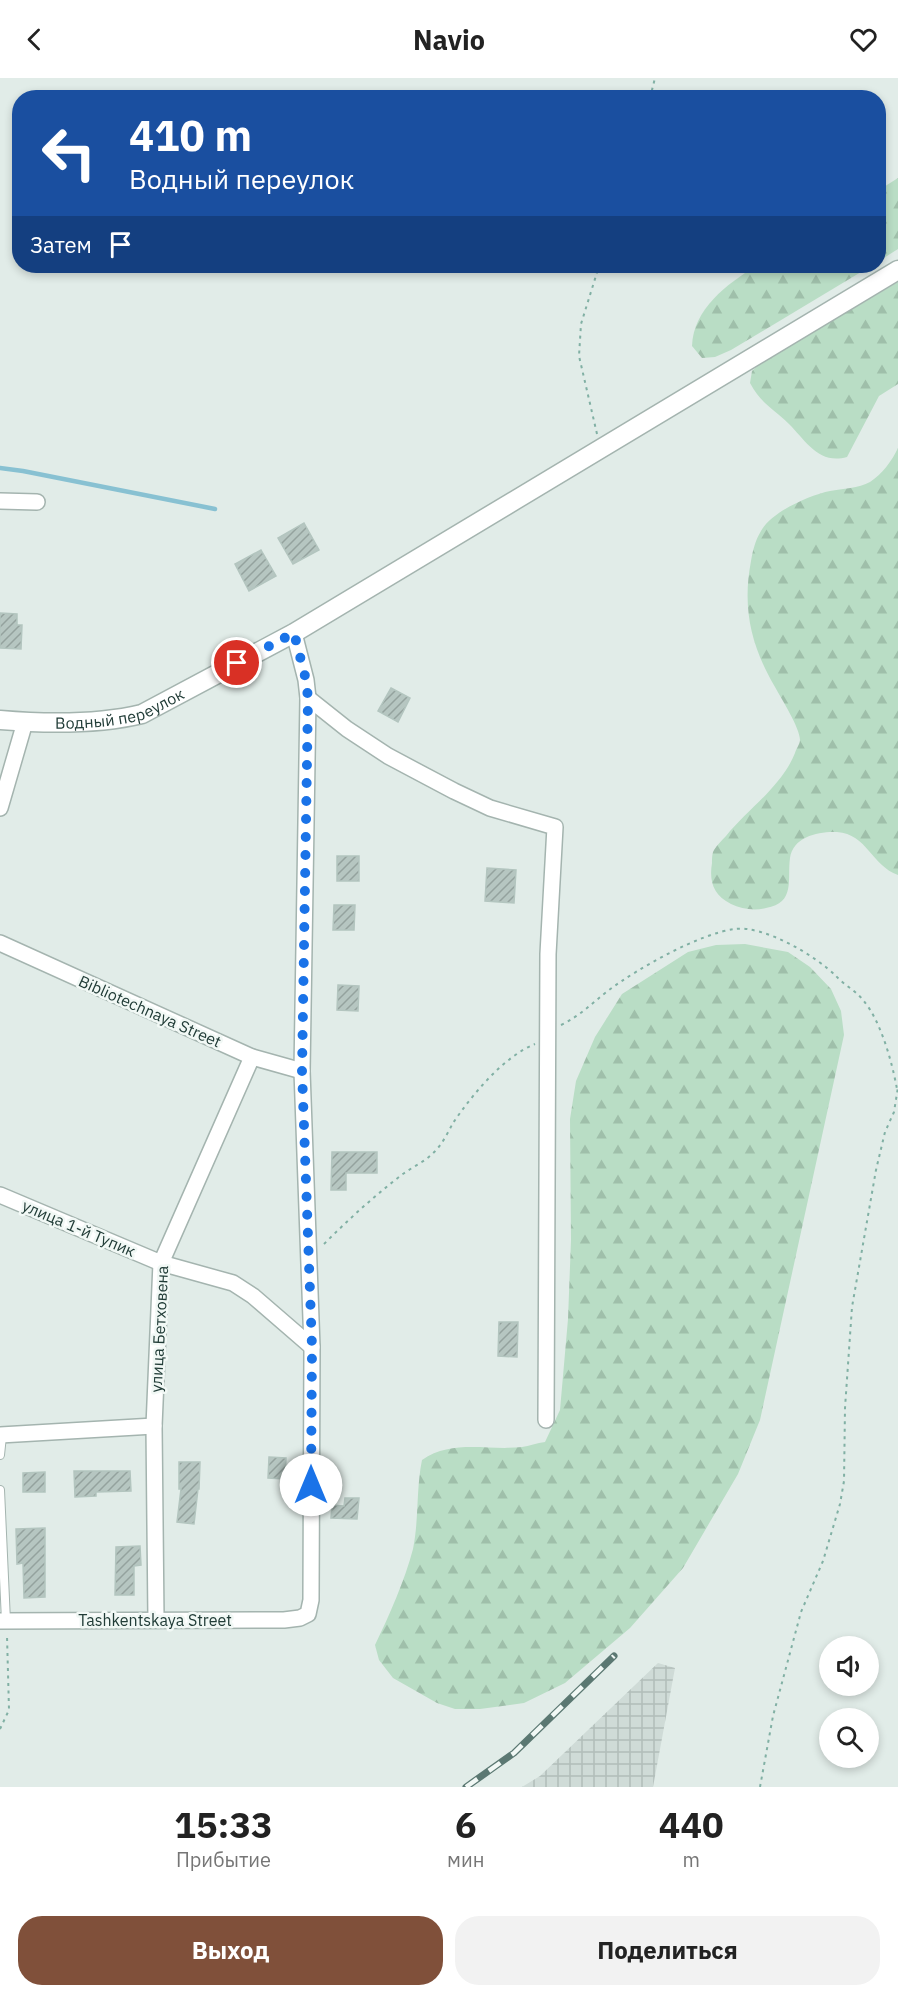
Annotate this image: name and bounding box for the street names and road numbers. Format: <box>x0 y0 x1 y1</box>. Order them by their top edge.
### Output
street label: Водный переулок <box>55 683 188 733</box>
street label: Bibliotechnaya Street <box>76 971 224 1051</box>
street label: улица 1-й Тупик <box>19 1195 139 1261</box>
street label: улица Бетховена <box>146 1265 172 1393</box>
street label: Tashkentskaya Street <box>78 1610 232 1630</box>

